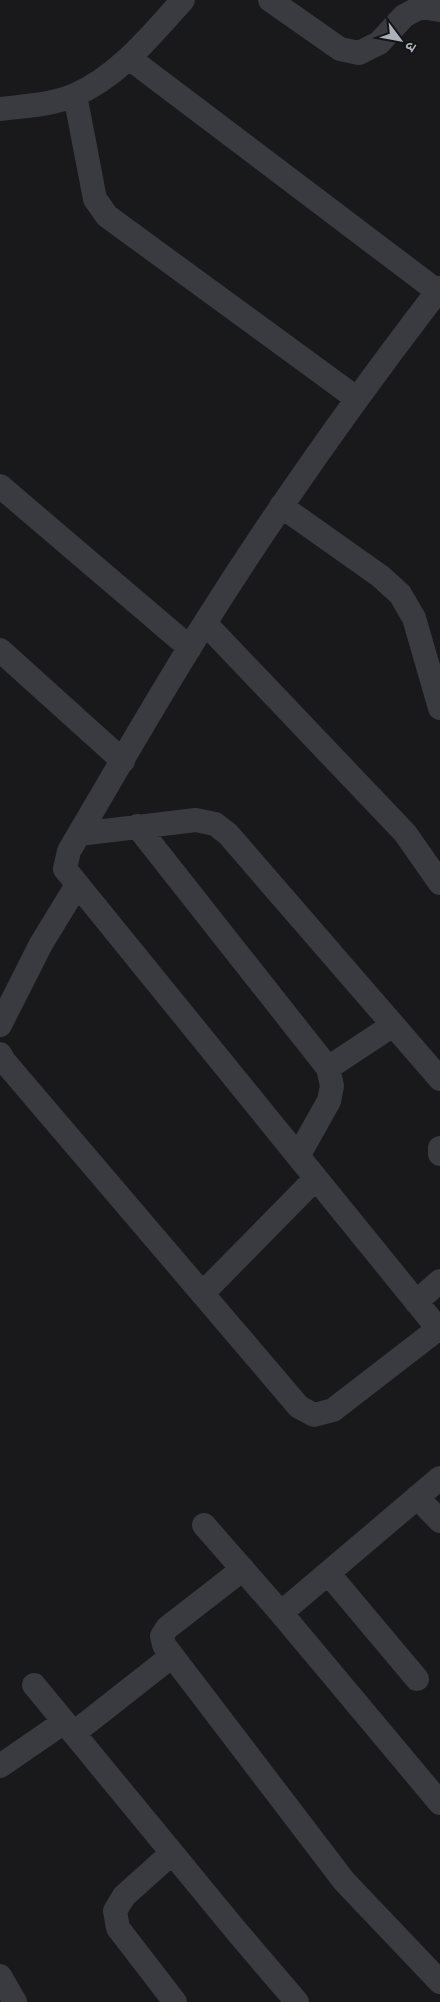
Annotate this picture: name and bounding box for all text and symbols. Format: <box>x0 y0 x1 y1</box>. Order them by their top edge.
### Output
north arrow <box>375 15 425 65</box>
text: उ <box>402 39 420 55</box>

